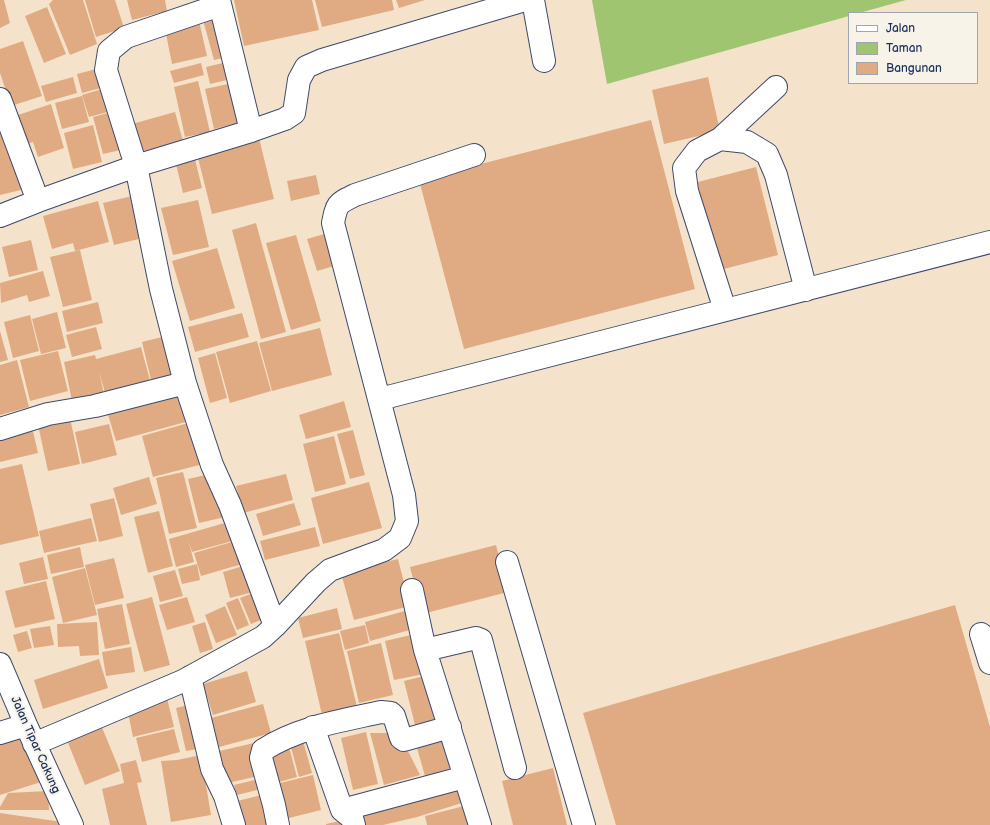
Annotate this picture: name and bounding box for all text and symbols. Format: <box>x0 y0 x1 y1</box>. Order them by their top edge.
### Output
legend <box>848 12 978 84</box>
text: Jalan <box>886 21 915 36</box>
text: Taman <box>886 41 922 56</box>
text: Bangunan <box>886 61 942 76</box>
street label: Jalan Tipar Cakung <box>7 694 63 796</box>

